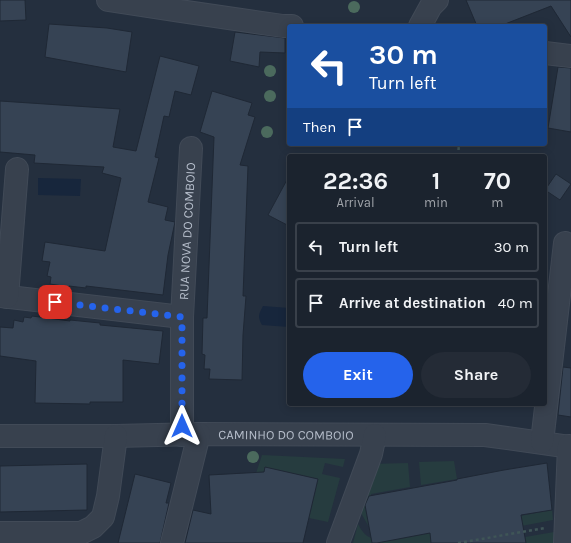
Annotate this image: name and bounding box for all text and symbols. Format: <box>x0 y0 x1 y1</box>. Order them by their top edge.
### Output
text: 30 m <box>369 38 438 71</box>
icon: left <box>303 40 355 92</box>
text: Turn left <box>369 72 437 94</box>
icon: arrive <box>344 116 366 138</box>
text: Then <box>303 118 336 136</box>
street label: RUA NOVA DO COMBOIO <box>175 162 198 300</box>
text: 22:36 <box>323 167 388 195</box>
text: 1 <box>432 167 440 195</box>
text: 70 <box>484 167 511 195</box>
text: Arrival <box>336 195 375 210</box>
text: min <box>424 195 448 210</box>
text: m <box>491 195 504 210</box>
icon: left <box>305 236 327 258</box>
text: Turn left <box>339 238 398 256</box>
text: 30 m <box>494 238 529 256</box>
pin <box>38 285 72 319</box>
icon: arrive <box>44 291 66 313</box>
icon: arrive <box>305 292 327 314</box>
text: Arrive at destination <box>339 294 486 312</box>
text: 40 m <box>498 294 533 312</box>
button: Exit <box>303 352 413 398</box>
button: Share <box>421 352 531 398</box>
position arrow <box>161 405 203 447</box>
street label: CAMINHO DO COMBOIO <box>218 427 354 442</box>

